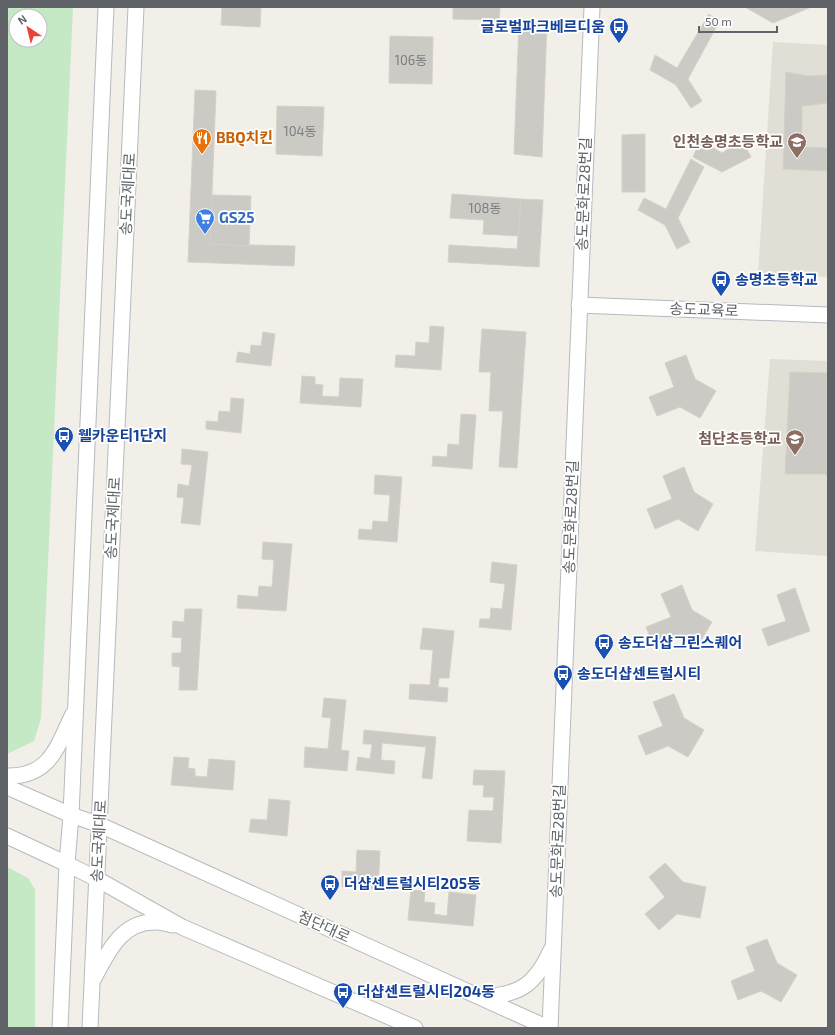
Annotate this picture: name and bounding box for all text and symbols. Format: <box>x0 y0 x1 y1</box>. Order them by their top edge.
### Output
north arrow <box>8 8 48 48</box>
scale bar <box>699 8 777 34</box>
text: N <box>15 12 29 27</box>
text: 50 m <box>705 14 732 28</box>
bus stop icon: 글로벌파크베르디움 <box>608 16 630 44</box>
place label: 글로벌파크베르디움 <box>481 17 605 35</box>
house number: 106동 <box>395 52 427 68</box>
house number: 104동 <box>284 123 317 139</box>
restaurant icon: BBQ치킨 <box>191 127 213 155</box>
place label: BBQ치킨 <box>216 128 273 147</box>
school or university icon: 인천송명초등학교 <box>786 131 808 159</box>
place label: 인천송명초등학교 <box>673 132 783 150</box>
street label: 송도문화로28번길 <box>572 137 594 251</box>
street label: 송도국제대로 <box>116 152 138 236</box>
house number: 108동 <box>469 200 501 216</box>
supermarket icon: GS25 <box>194 207 216 235</box>
place label: GS25 <box>219 208 255 226</box>
bus stop icon: 송명초등학교 <box>710 269 732 297</box>
place label: 송명초등학교 <box>735 270 818 288</box>
street label: 송도교육로 <box>669 299 739 319</box>
bus stop icon: 웰카운티1단지 <box>53 425 75 453</box>
place label: 웰카운티1단지 <box>78 426 167 444</box>
school or university icon: 첨단초등학교 <box>784 428 806 456</box>
place label: 첨단초등학교 <box>698 429 781 447</box>
street label: 송도문화로28번길 <box>559 460 581 574</box>
street label: 송도국제대로 <box>101 476 123 560</box>
bus stop icon: 송도더샵그린스퀘어 <box>593 632 615 660</box>
place label: 송도더샵그린스퀘어 <box>618 633 742 651</box>
bus stop icon: 송도더샵센트럴시티 <box>552 663 574 691</box>
place label: 송도더샵센트럴시티 <box>577 664 701 682</box>
street label: 송도문화로28번길 <box>546 784 568 898</box>
street label: 송도국제대로 <box>87 799 109 883</box>
bus stop icon: 더샵센트럴시티205동 <box>319 873 341 901</box>
place label: 더샵센트럴시티205동 <box>344 874 481 892</box>
street label: 첨단대로 <box>296 907 353 946</box>
bus stop icon: 더샵센트럴시티204동 <box>332 981 354 1009</box>
place label: 더샵센트럴시티204동 <box>357 982 495 1000</box>

